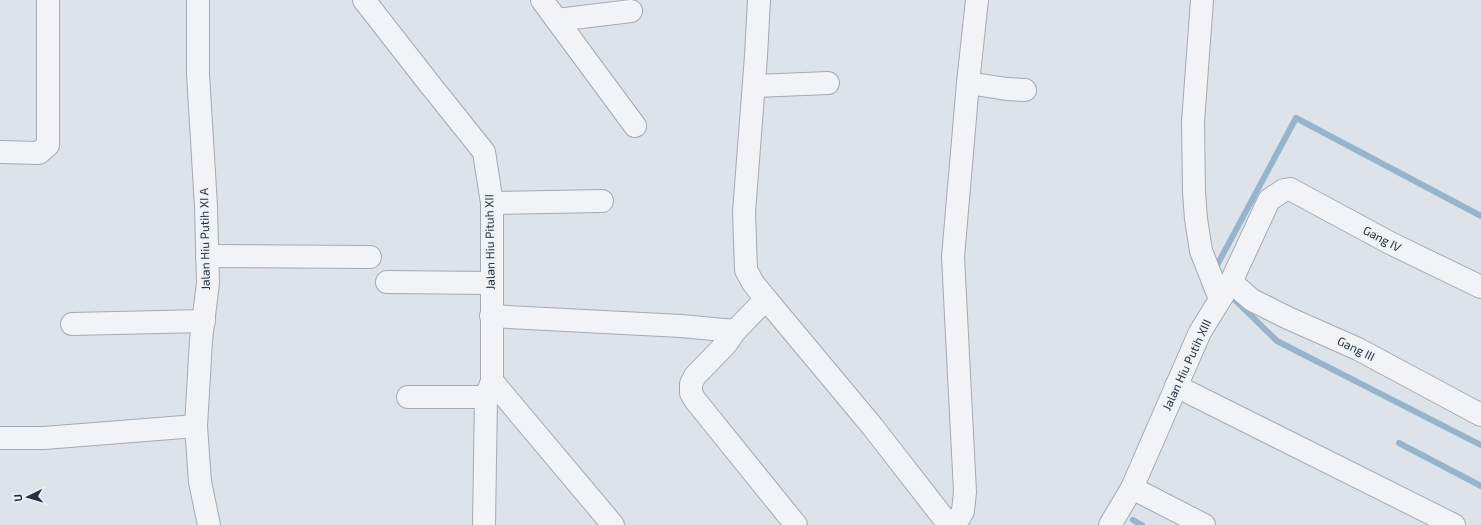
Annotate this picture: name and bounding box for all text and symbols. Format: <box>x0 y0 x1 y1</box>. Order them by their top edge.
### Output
street label: Jalan Hiu Putih XI A <box>196 187 212 290</box>
street label: Jalan Hiu Pituh XII <box>481 194 497 290</box>
street label: Gang IV <box>1361 222 1404 254</box>
street label: Jalan Hiu Putih XIII <box>1159 317 1213 412</box>
street label: Gang III <box>1335 333 1377 363</box>
north arrow <box>8 477 48 517</box>
text: U <box>11 494 24 502</box>

